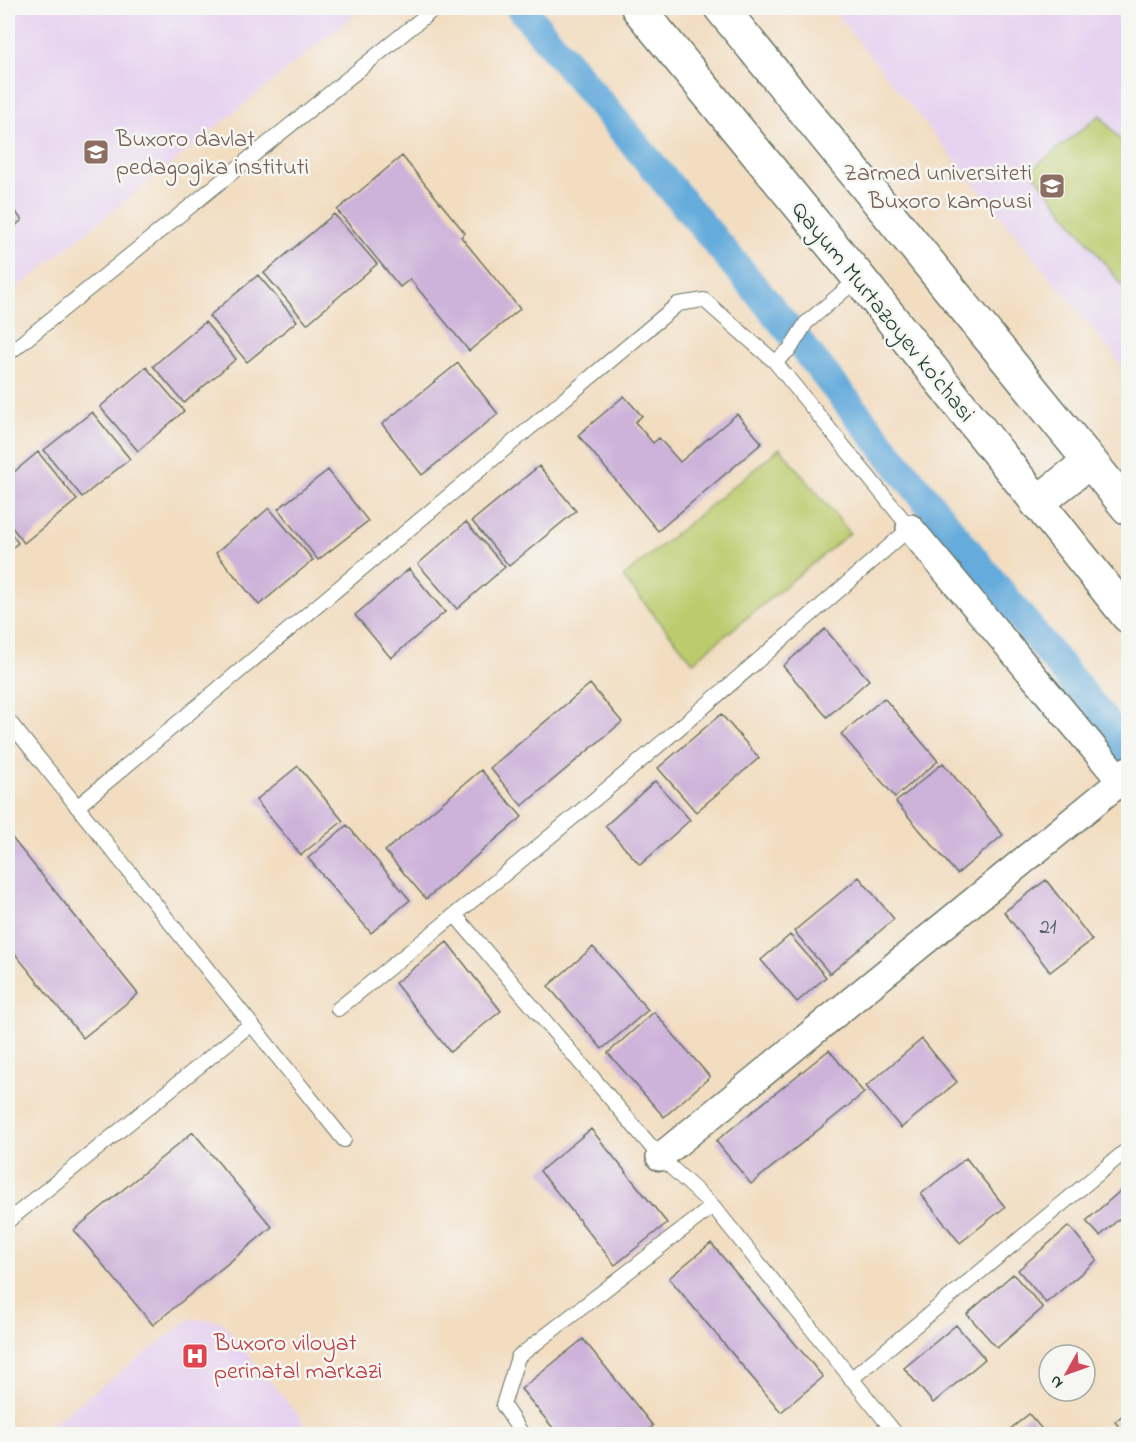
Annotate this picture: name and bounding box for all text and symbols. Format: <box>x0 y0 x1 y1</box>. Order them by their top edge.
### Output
place label: Buxoro davlat pedagogika instituti <box>115 123 309 186</box>
school or university icon: Buxoro davlat pedagogika instituti <box>81 137 111 167</box>
place label: Zarmed universiteti Buxoro kampusi <box>843 157 1032 220</box>
school or university icon: Zarmed universiteti Buxoro kampusi <box>1037 171 1067 201</box>
street label: Qayum Murtazoyev ko'chasi <box>781 194 982 431</box>
house number: 21 <box>1039 913 1057 943</box>
place label: Buxoro viloyat perinatal markazi <box>213 1327 382 1390</box>
hospital icon: Buxoro viloyat perinatal markazi <box>180 1341 210 1371</box>
north arrow <box>1037 1343 1097 1403</box>
text: N <box>1044 1369 1070 1393</box>

